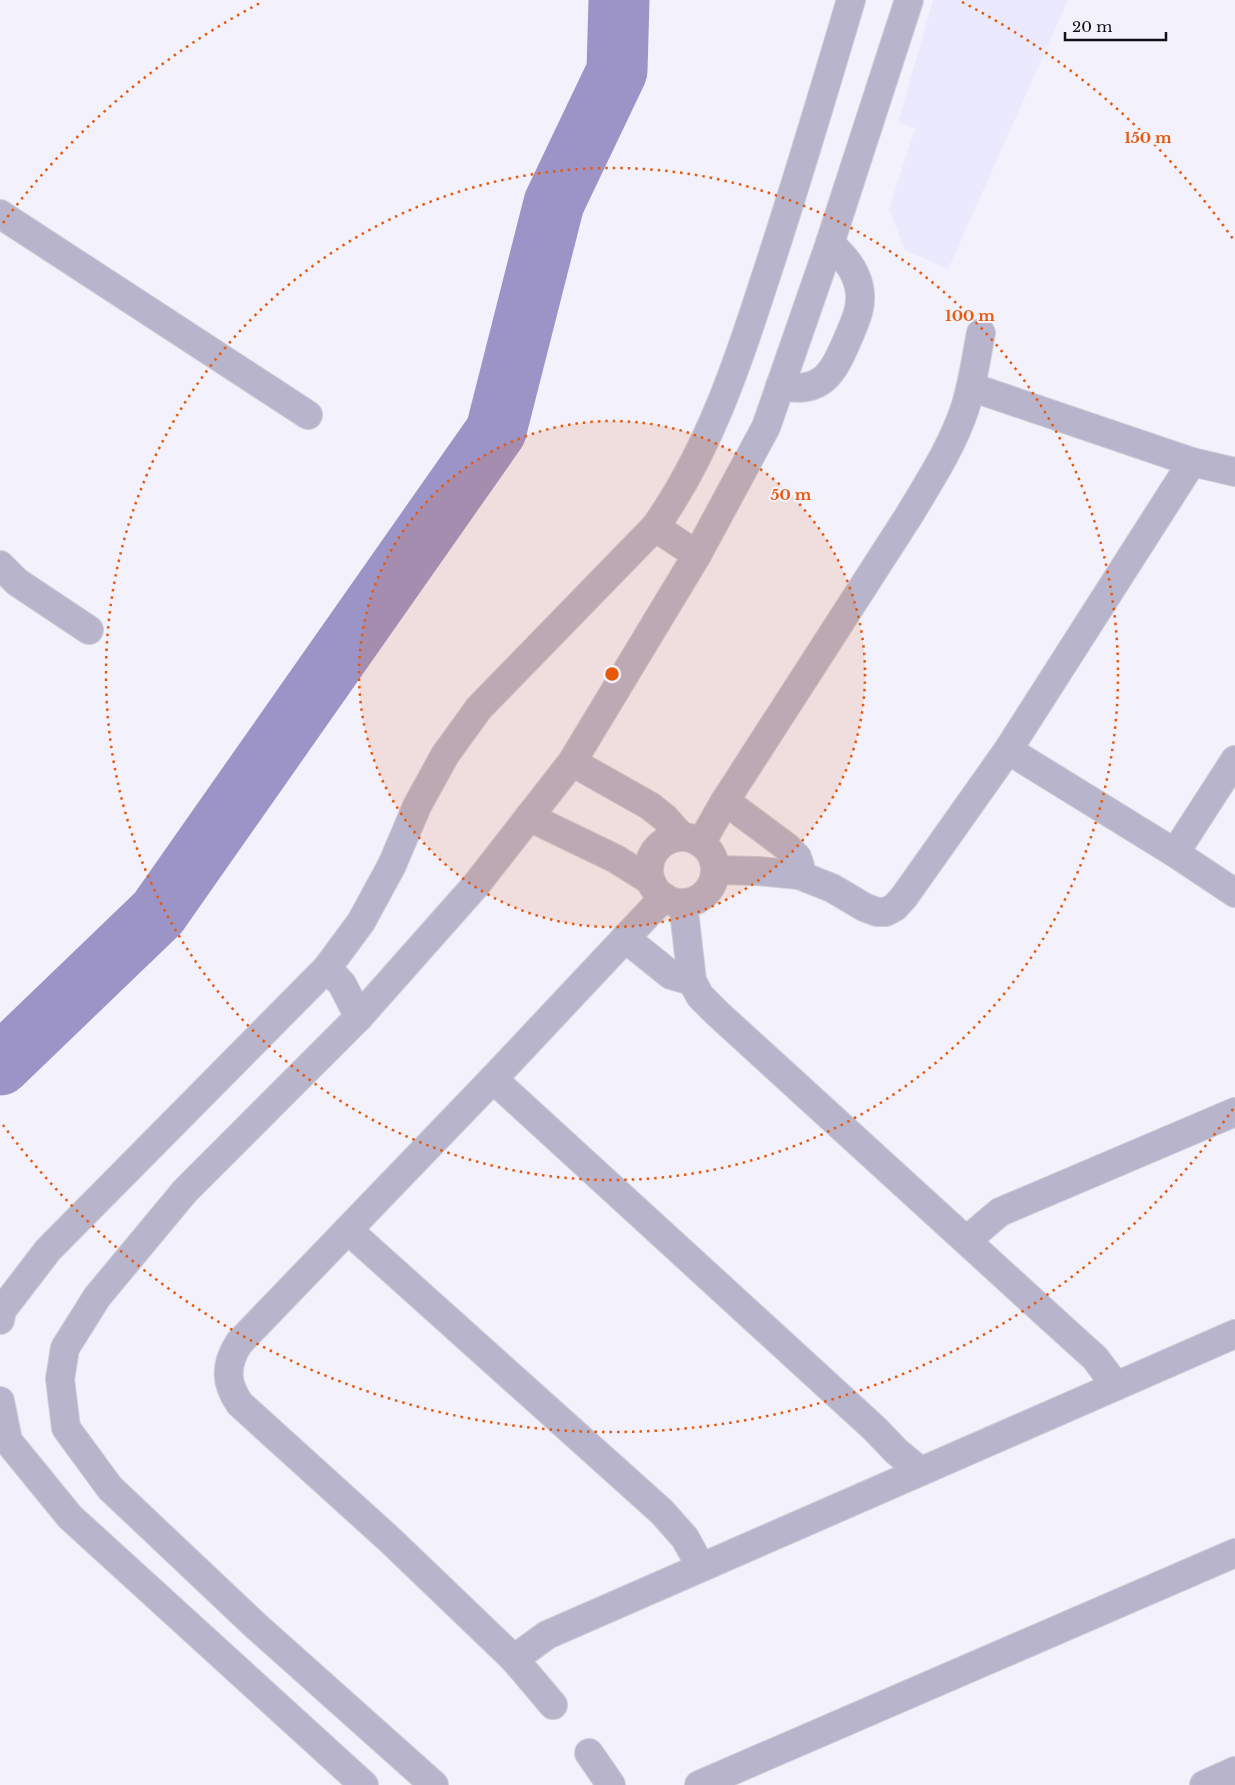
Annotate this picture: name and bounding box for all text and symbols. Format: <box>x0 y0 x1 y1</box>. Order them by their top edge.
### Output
scale bar <box>1065 10 1166 42</box>
text: 20 m <box>1072 17 1112 36</box>
text: 150 m <box>1124 128 1172 147</box>
text: 100 m <box>945 306 995 325</box>
text: 50 m <box>771 485 812 504</box>
centre of rings <box>603 665 621 683</box>

